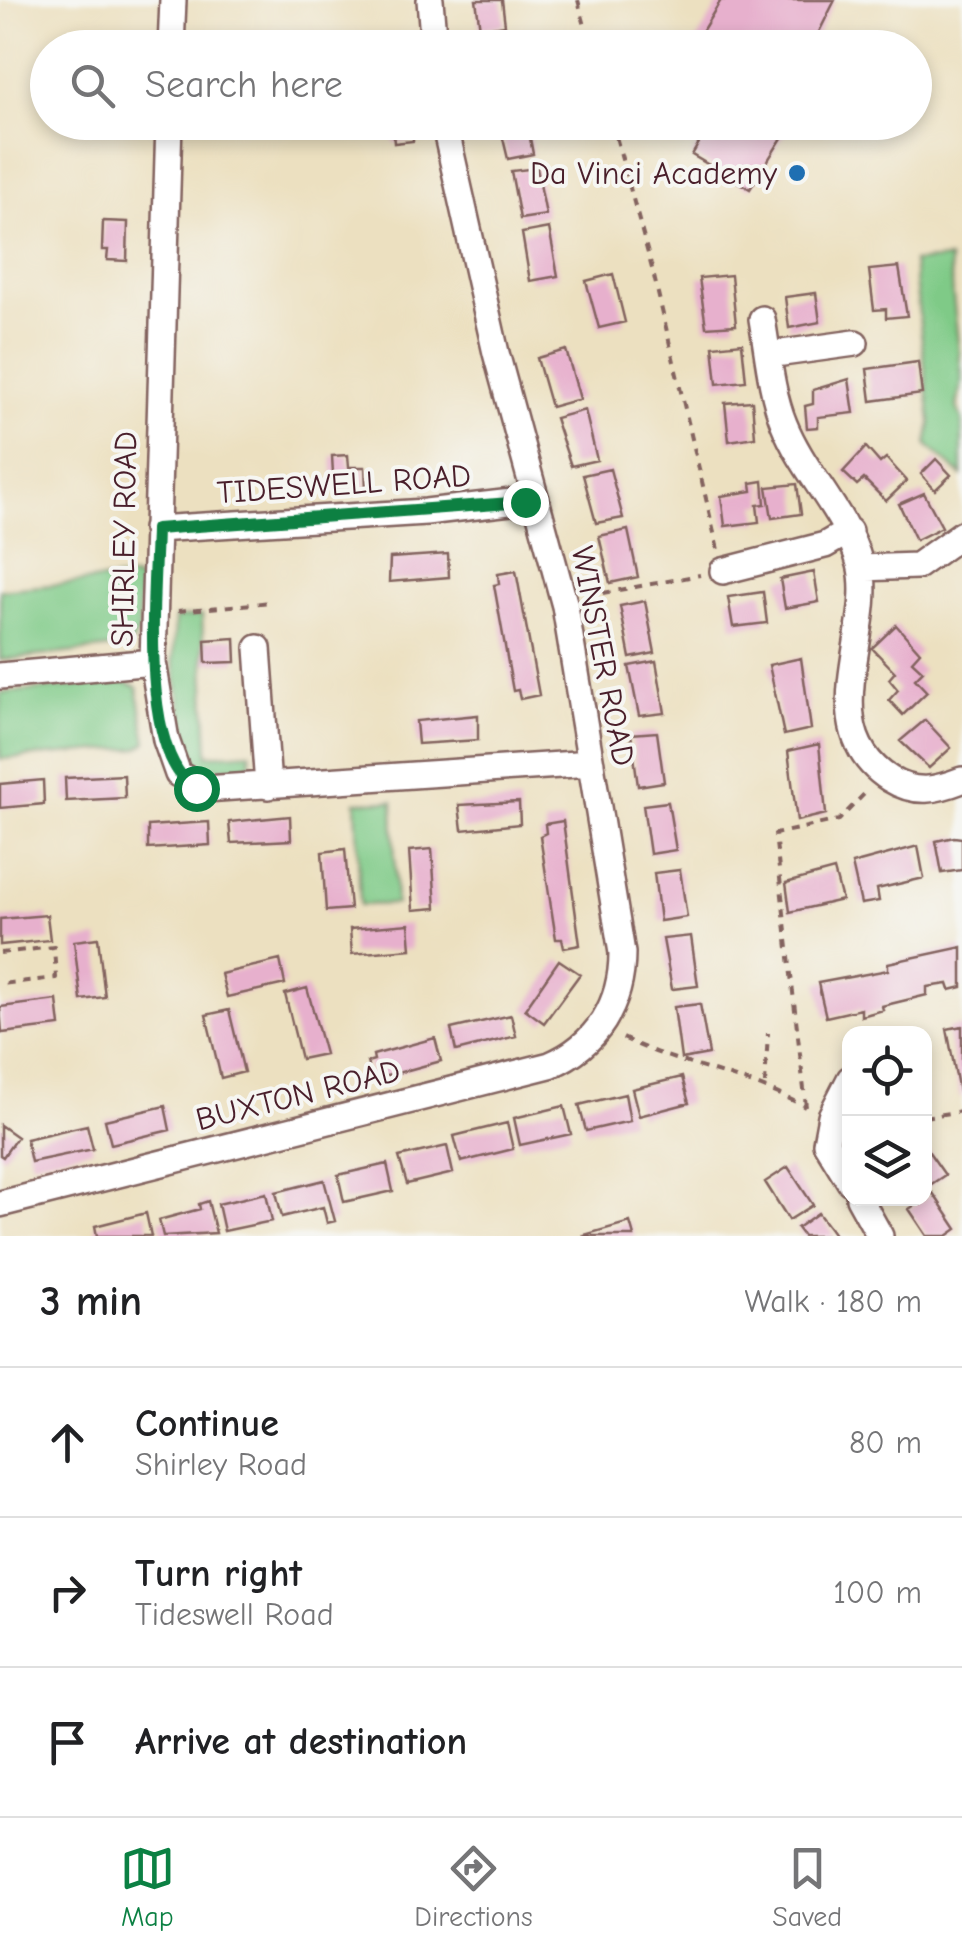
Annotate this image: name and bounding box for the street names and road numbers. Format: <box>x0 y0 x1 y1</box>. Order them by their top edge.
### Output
street label: SHIRLEY ROAD <box>104 431 144 647</box>
street label: TIDESWELL ROAD <box>216 457 472 511</box>
street label: WINSTER ROAD <box>564 543 642 769</box>
street label: BUXTON ROAD <box>192 1052 404 1138</box>

